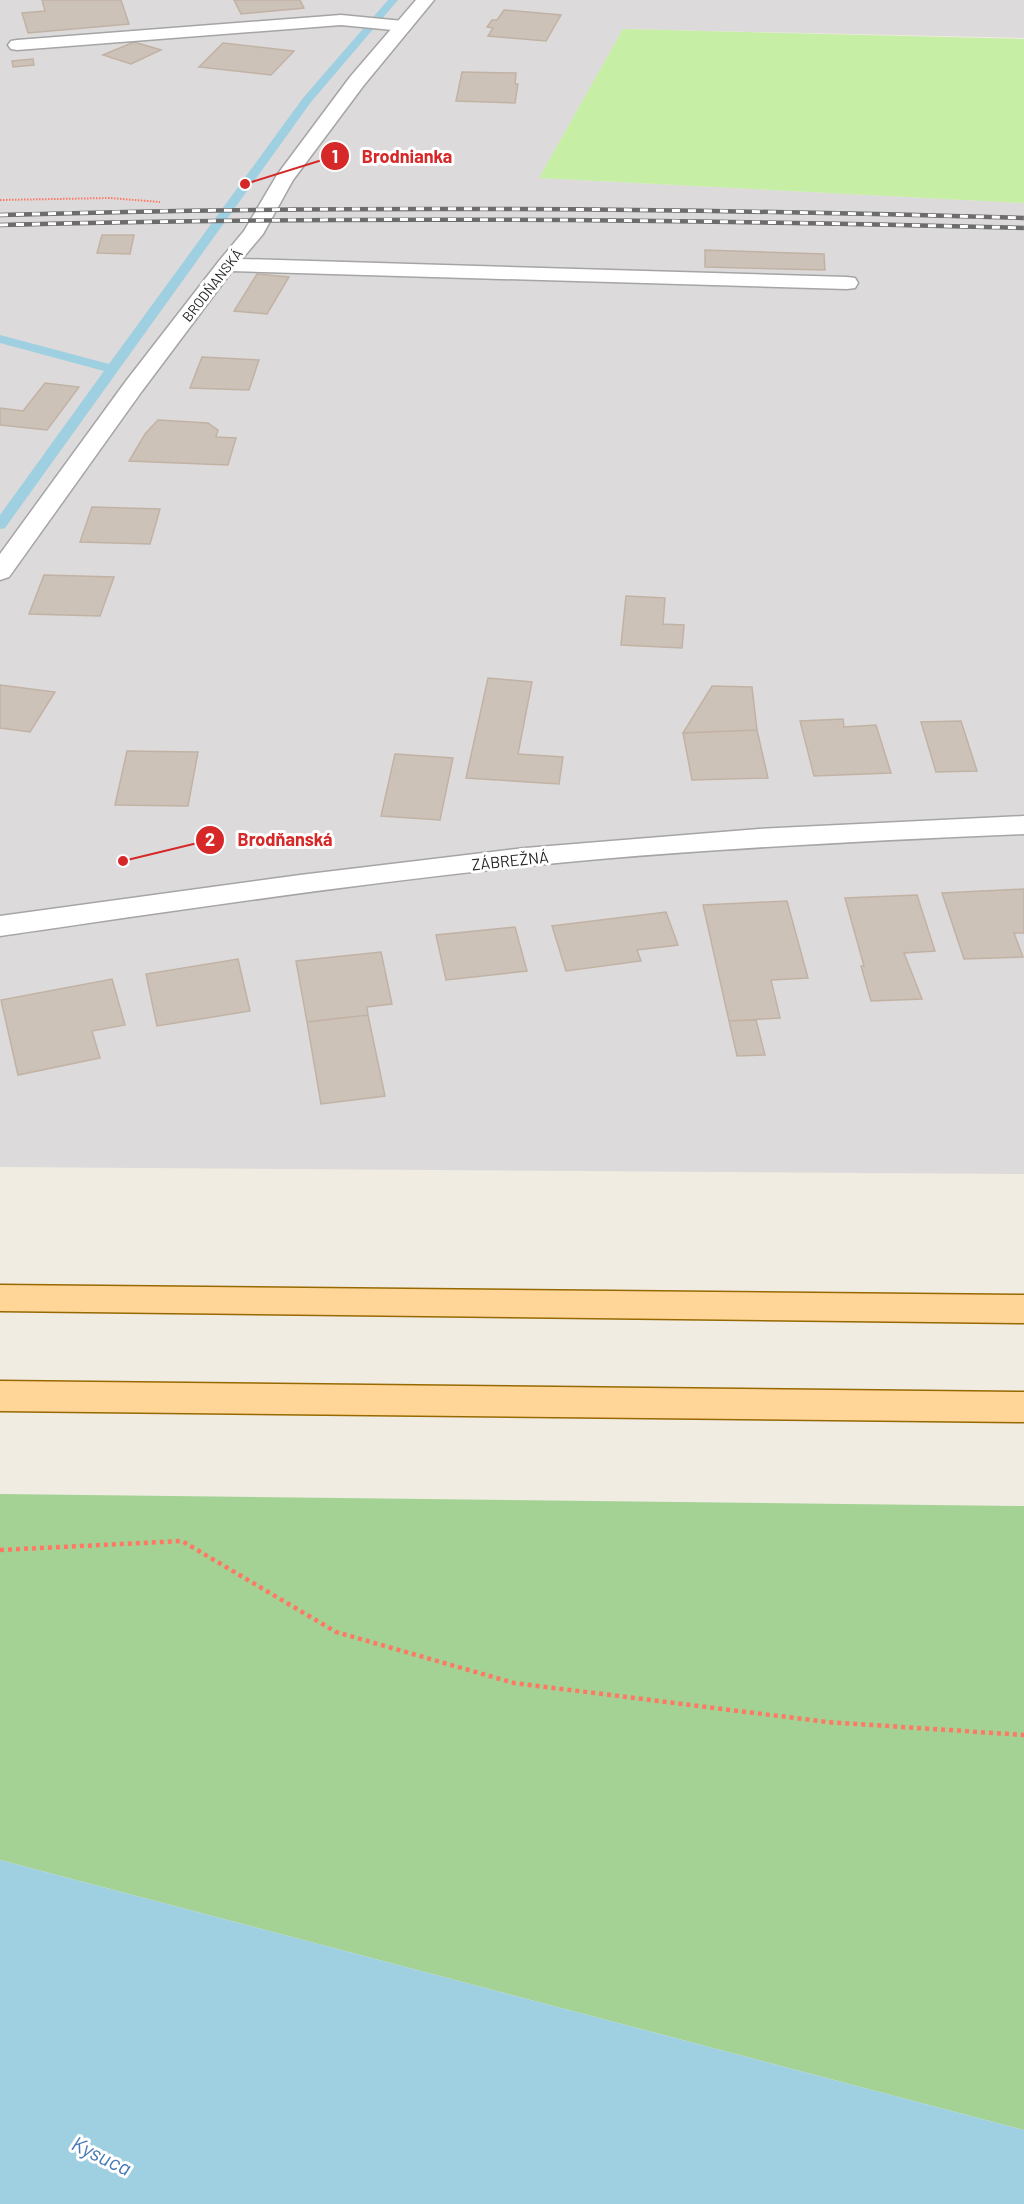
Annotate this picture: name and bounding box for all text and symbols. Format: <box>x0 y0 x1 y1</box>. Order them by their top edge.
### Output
callout: Brodnianka <box>320 138 464 174</box>
text: 1 <box>332 145 338 167</box>
text: Brodnianka <box>362 145 452 167</box>
street label: BRODŇANSKÁ <box>178 245 246 325</box>
callout: Brodňanská <box>195 822 344 858</box>
text: 2 <box>205 828 215 850</box>
text: Brodňanská <box>238 828 332 850</box>
street label: ZÁBREŽNÁ <box>471 846 550 873</box>
water label: Kysuca <box>68 2130 136 2180</box>

